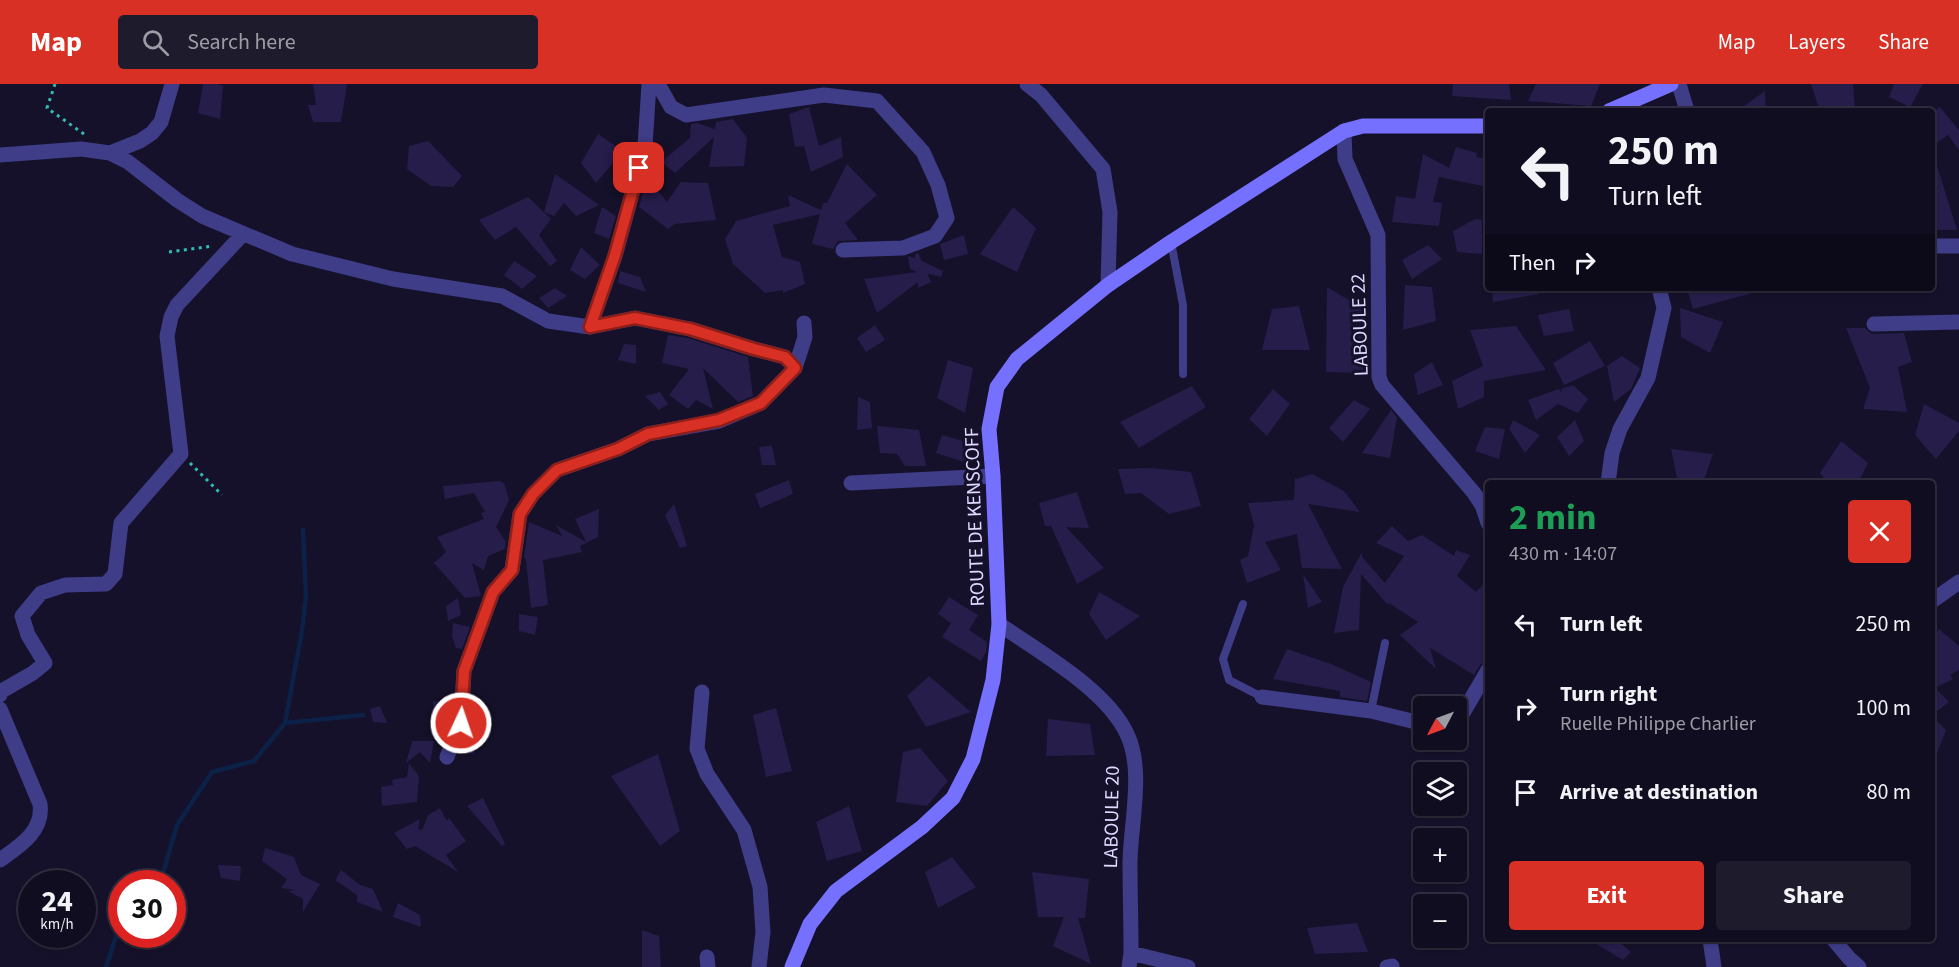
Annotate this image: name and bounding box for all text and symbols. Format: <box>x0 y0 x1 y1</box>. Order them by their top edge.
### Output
search box <box>118 15 538 69</box>
text: Map <box>30 22 82 62</box>
icon: search <box>139 26 172 59</box>
text: Search here <box>187 26 296 58</box>
text: Map <box>1718 27 1755 57</box>
text: Layers <box>1788 27 1845 57</box>
text: Share <box>1878 27 1929 57</box>
text: 250 m <box>1608 121 1719 181</box>
icon: left <box>1509 132 1587 210</box>
pin <box>613 142 664 193</box>
icon: arrive <box>622 151 655 184</box>
text: Turn left <box>1608 177 1702 216</box>
icon: right <box>1568 246 1601 279</box>
text: Then <box>1509 247 1556 279</box>
street label: LABOULE 22 <box>1344 273 1376 377</box>
street label: ROUTE DE KENSCOFF <box>958 427 992 607</box>
text: 2 min <box>1509 492 1597 543</box>
button: close <box>1848 500 1911 563</box>
text: 430 m · 14:07 <box>1509 540 1617 568</box>
icon: left <box>1509 608 1542 641</box>
text: Turn left <box>1560 608 1642 640</box>
text: 250 m <box>1856 608 1911 640</box>
text: Turn right <box>1560 678 1657 710</box>
position arrow <box>429 691 493 755</box>
icon: right <box>1509 692 1542 725</box>
text: 100 m <box>1856 692 1911 724</box>
north arrow <box>1413 696 1467 750</box>
map controls <box>1413 696 1467 948</box>
text: Ruelle Philippe Charlier <box>1560 710 1756 738</box>
button: layers <box>1413 762 1467 816</box>
street label: LABOULE 20 <box>1097 765 1127 869</box>
icon: arrive <box>1509 776 1542 809</box>
text: Arrive at destination <box>1560 776 1758 808</box>
text: 80 m <box>1866 776 1911 808</box>
button: + <box>1413 828 1467 882</box>
button: Exit <box>1509 861 1704 930</box>
button: Share <box>1716 861 1911 930</box>
speed limit sign: 30 <box>108 870 186 948</box>
text: 24 <box>41 880 73 923</box>
button: − <box>1413 894 1467 948</box>
text: km/h <box>40 914 74 935</box>

